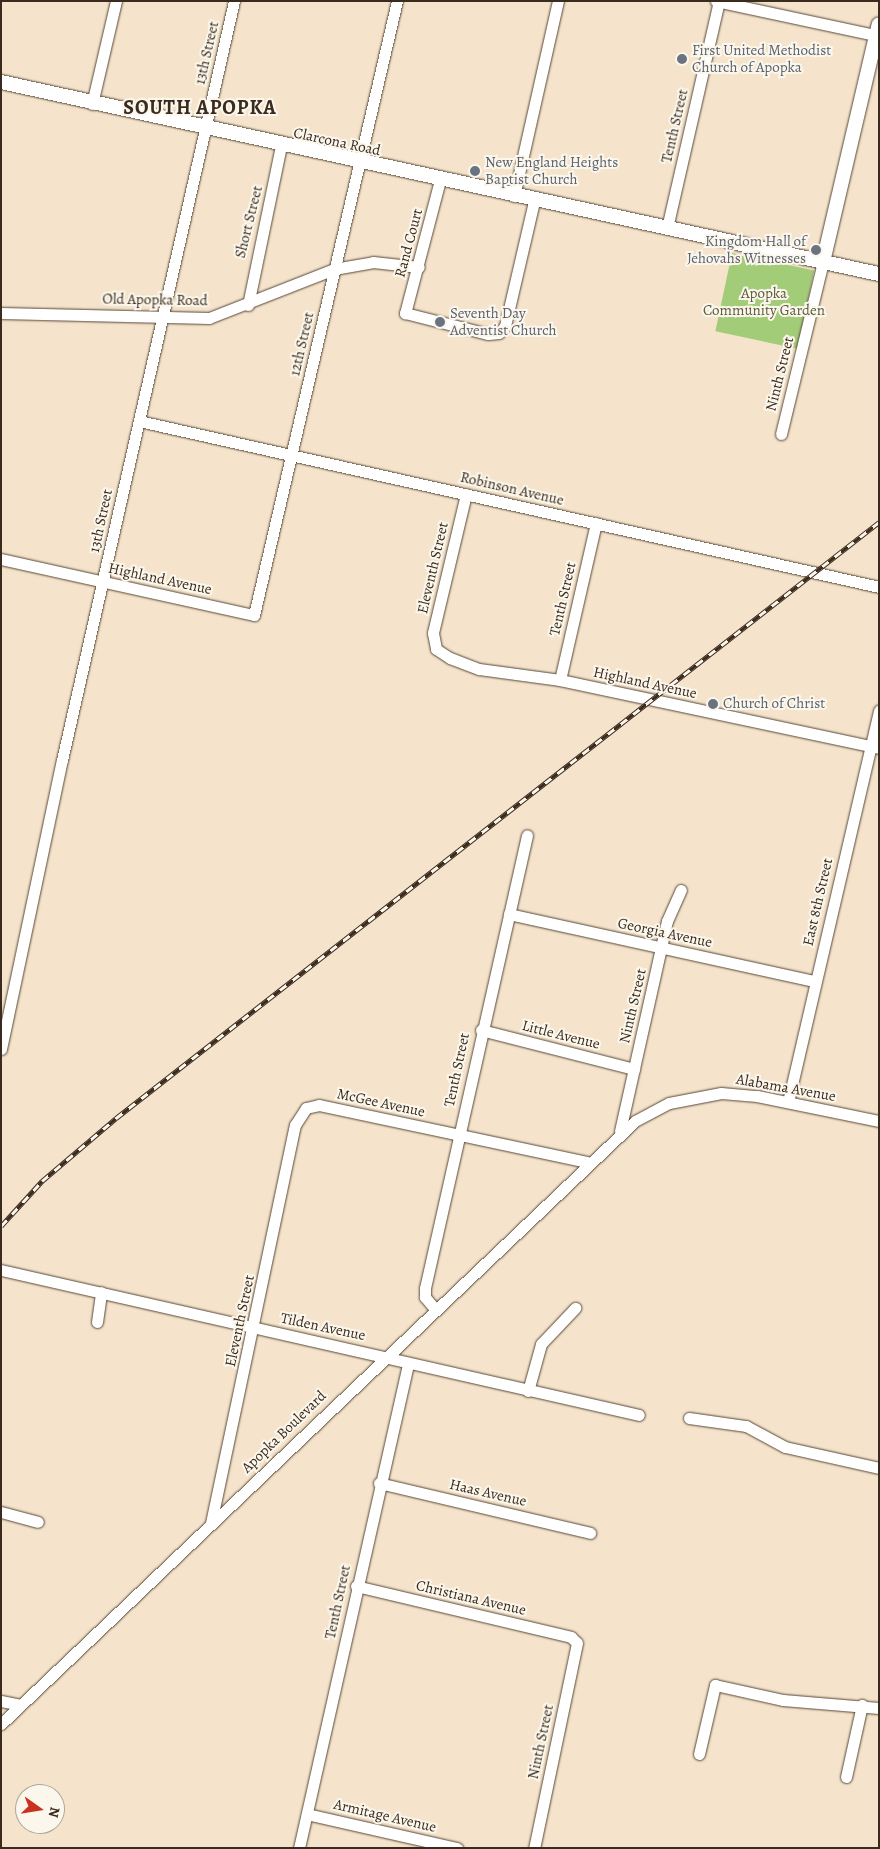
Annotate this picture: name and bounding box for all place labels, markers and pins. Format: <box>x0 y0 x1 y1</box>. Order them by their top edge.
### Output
place label: First United Methodist Church of Apopka <box>692 41 831 76</box>
marker: First United Methodist Church of Apopka <box>676 53 688 65</box>
place label: New England Heights Baptist Church <box>485 153 618 188</box>
marker: New England Heights Baptist Church <box>469 165 481 177</box>
place label: Kingdom Hall of Jehovahs Witnesses <box>687 232 806 267</box>
marker: Kingdom Hall of Jehovahs Witnesses <box>810 244 822 256</box>
place label: Seventh Day Adventist Church <box>450 304 557 339</box>
marker: Seventh Day Adventist Church <box>434 316 446 328</box>
place label: Church of Christ <box>723 695 825 713</box>
marker: Church of Christ <box>707 698 719 710</box>

